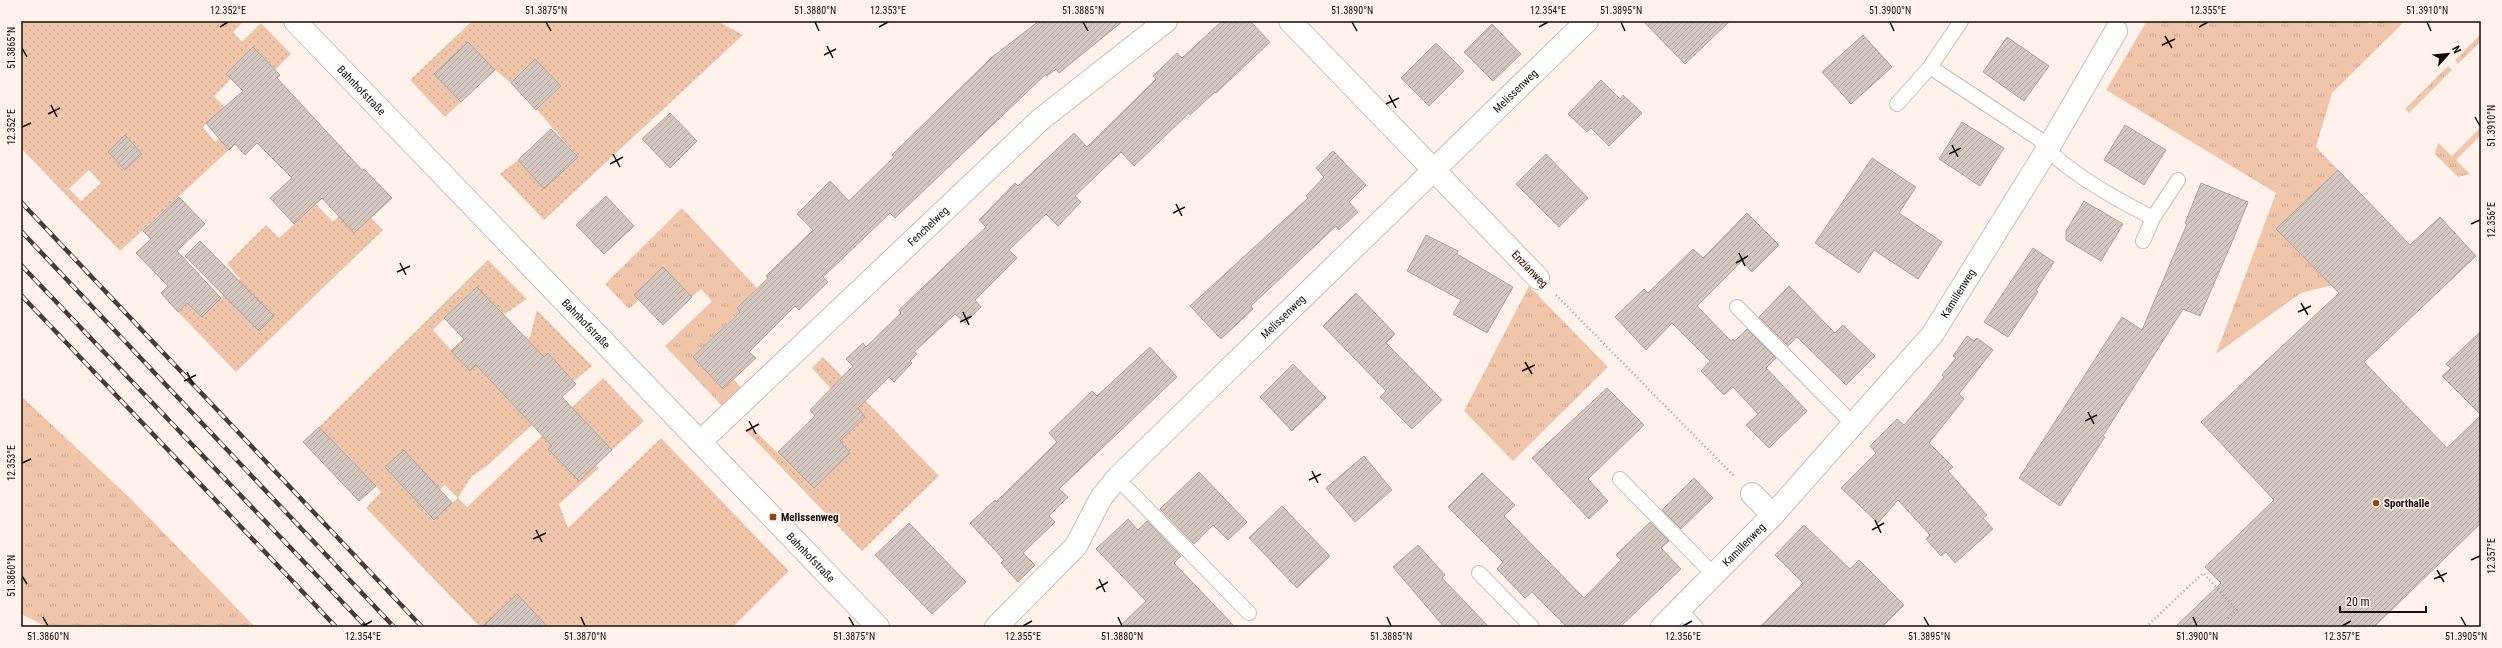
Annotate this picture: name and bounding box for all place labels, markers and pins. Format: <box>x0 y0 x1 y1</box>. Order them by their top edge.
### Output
place label: Sporthalle <box>2384 497 2430 510</box>
marker: Sporthalle <box>2371 498 2381 508</box>
place label: Melissenweg <box>781 511 839 524</box>
marker: Melissenweg <box>768 512 778 522</box>

